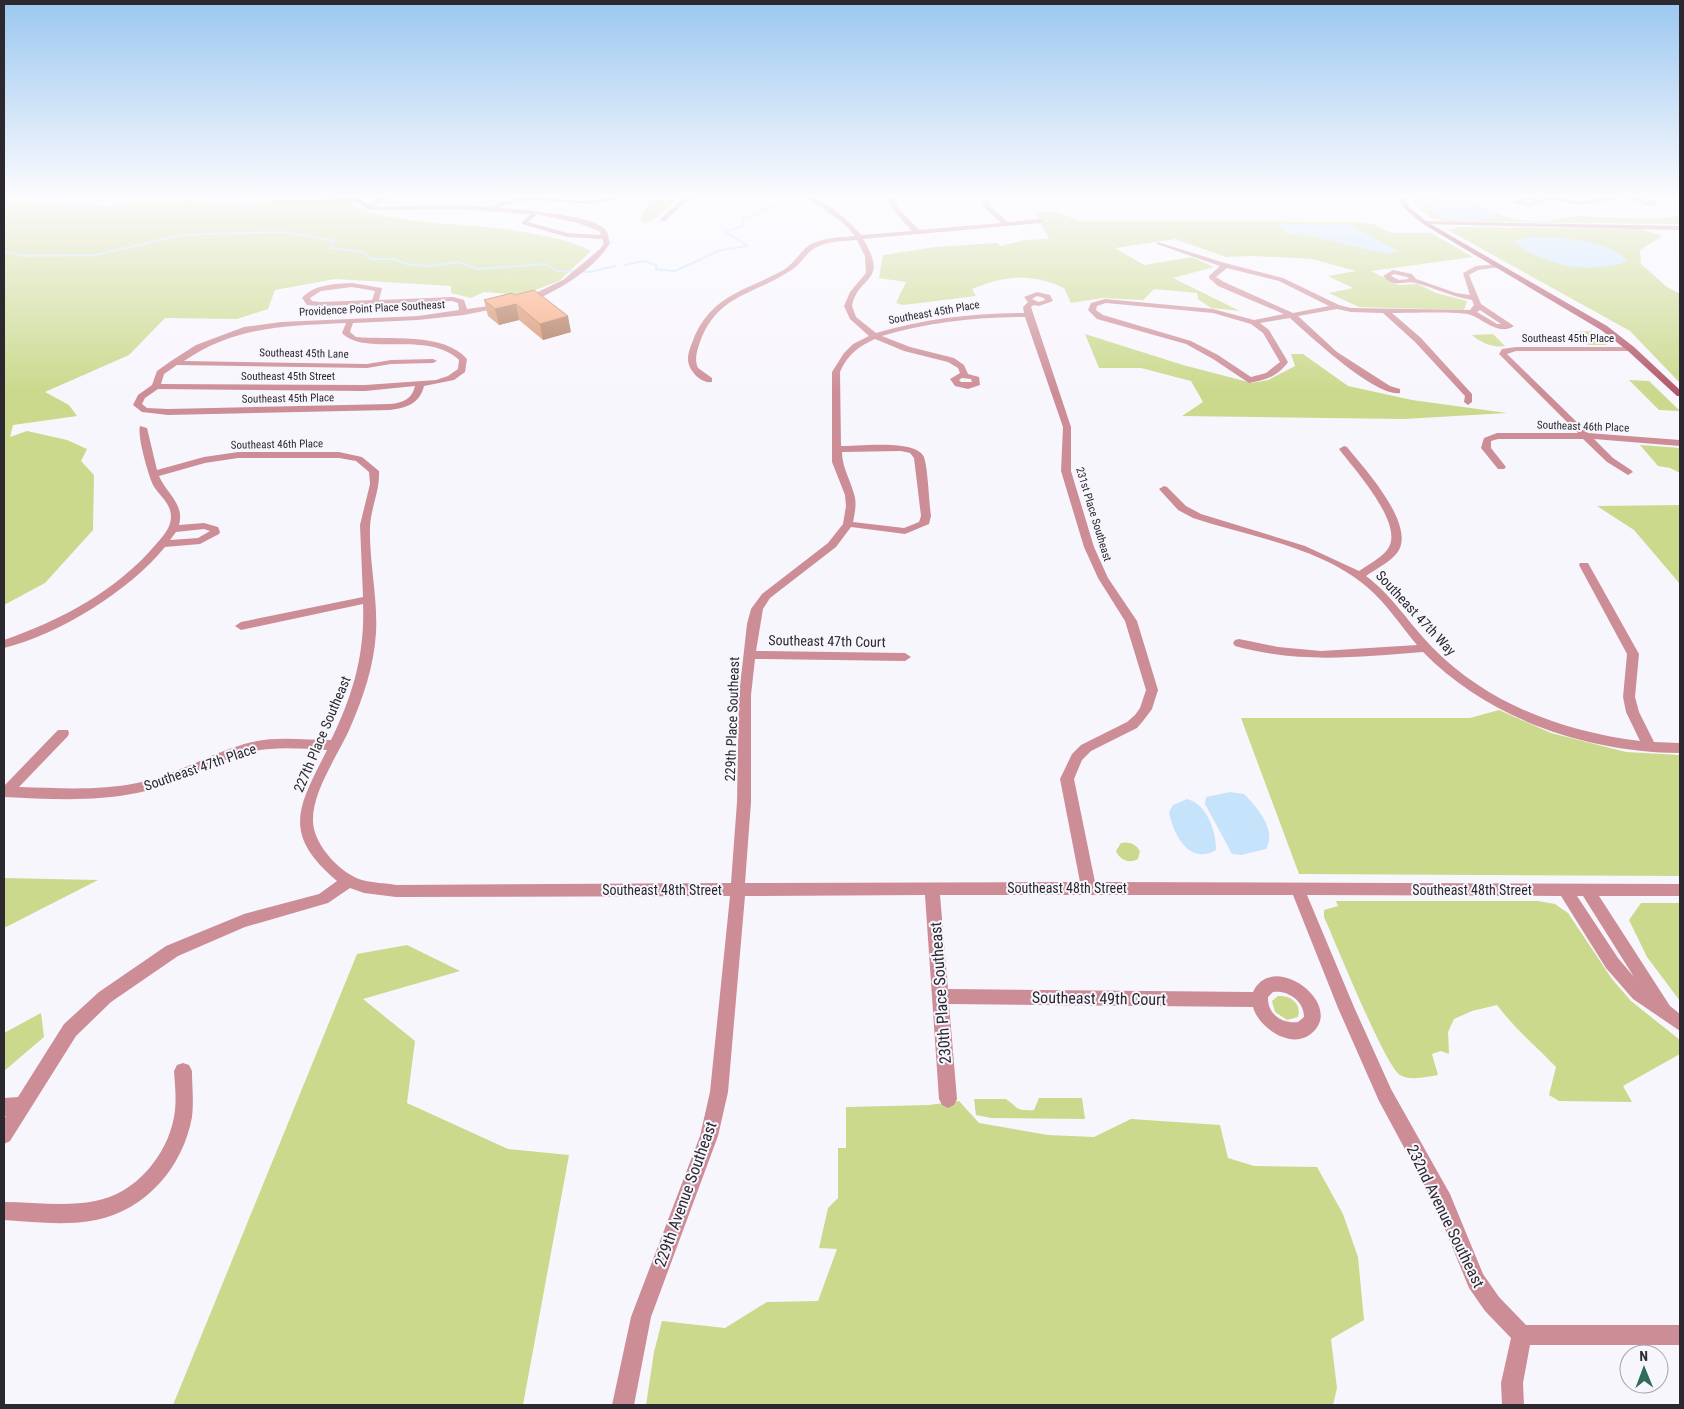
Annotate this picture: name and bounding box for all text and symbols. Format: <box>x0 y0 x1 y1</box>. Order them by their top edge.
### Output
street label: Providence Point Place Southeast <box>299 298 445 319</box>
street label: Southeast 45th Place <box>887 298 981 327</box>
street label: Southeast 45th Place <box>1522 332 1614 345</box>
street label: Southeast 45th Lane <box>259 346 349 361</box>
street label: Southeast 45th Street <box>241 370 335 383</box>
street label: Southeast 45th Place <box>242 391 334 406</box>
street label: Southeast 46th Place <box>1537 418 1629 435</box>
street label: Southeast 46th Place <box>231 437 323 452</box>
street label: 231st Place Southeast <box>1073 466 1114 563</box>
street label: Southeast 47th Way <box>1373 567 1459 659</box>
street label: Southeast 47th Court <box>768 632 886 650</box>
street label: 229th Place Southeast <box>722 656 742 782</box>
street label: 227th Place Southeast <box>290 674 354 794</box>
street label: Southeast 47th Place <box>142 740 259 794</box>
street label: Southeast 48th Street <box>1007 880 1127 896</box>
street label: Southeast 48th Street <box>602 882 722 898</box>
street label: Southeast 48th Street <box>1412 882 1532 898</box>
street label: 230th Place Southeast <box>926 921 955 1065</box>
street label: Southeast 49th Court <box>1032 988 1166 1009</box>
street label: 229th Avenue Southeast <box>650 1119 721 1269</box>
street label: 232nd Avenue Southeast <box>1403 1142 1489 1291</box>
north arrow <box>1619 1344 1669 1394</box>
text: N <box>1639 1348 1648 1364</box>

